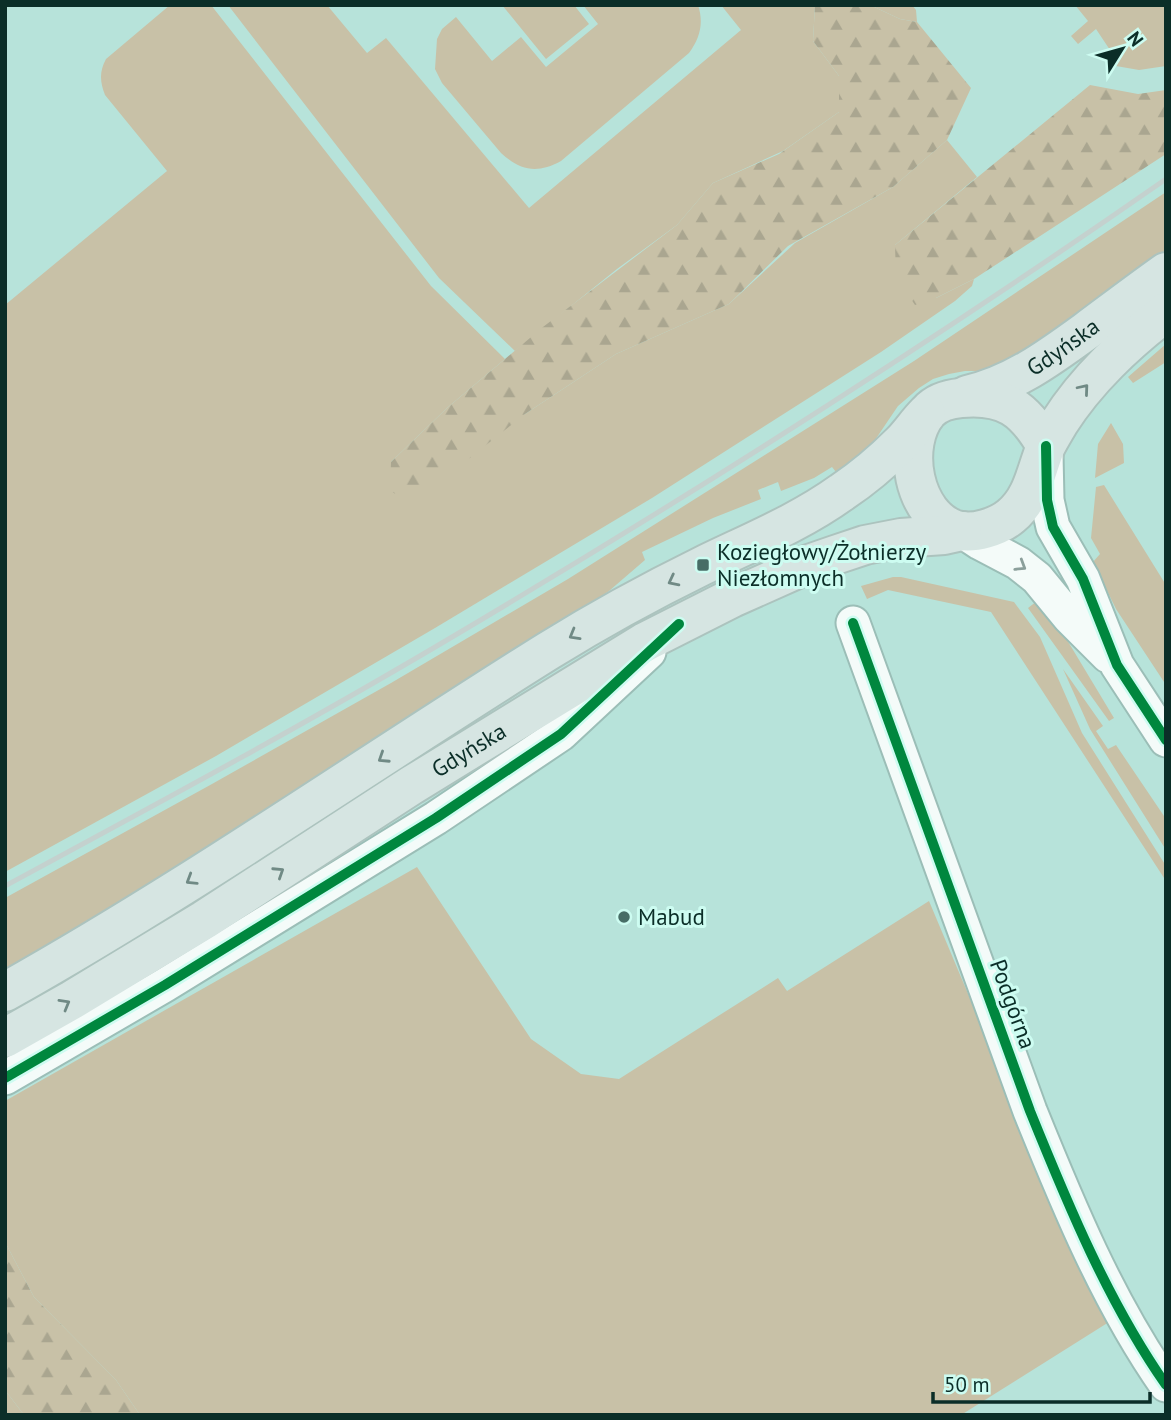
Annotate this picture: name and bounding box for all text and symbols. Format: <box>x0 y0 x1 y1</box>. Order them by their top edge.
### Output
north arrow <box>1087 14 1157 84</box>
text: N <box>1122 27 1149 51</box>
street label: Gdyńska <box>1021 311 1105 382</box>
one-way arrow <box>1076 385 1088 398</box>
place label: Koziegłowy/Żołnierzy Niezłomnych <box>717 537 927 592</box>
marker: Koziegłowy/Żołnierzy Niezłomnych <box>695 557 711 573</box>
one-way arrow <box>1013 558 1026 570</box>
one-way arrow <box>667 572 680 586</box>
one-way arrow <box>569 627 582 640</box>
street label: Gdyńska <box>426 716 511 783</box>
one-way arrow <box>378 750 391 762</box>
one-way arrow <box>271 867 284 880</box>
one-way arrow <box>186 872 199 885</box>
place label: Mabud <box>638 902 705 931</box>
marker: Mabud <box>616 909 632 925</box>
street label: Podgórna <box>984 955 1043 1053</box>
one-way arrow <box>57 1000 70 1013</box>
scale bar <box>933 1360 1150 1404</box>
text: 50 m <box>944 1371 990 1398</box>

